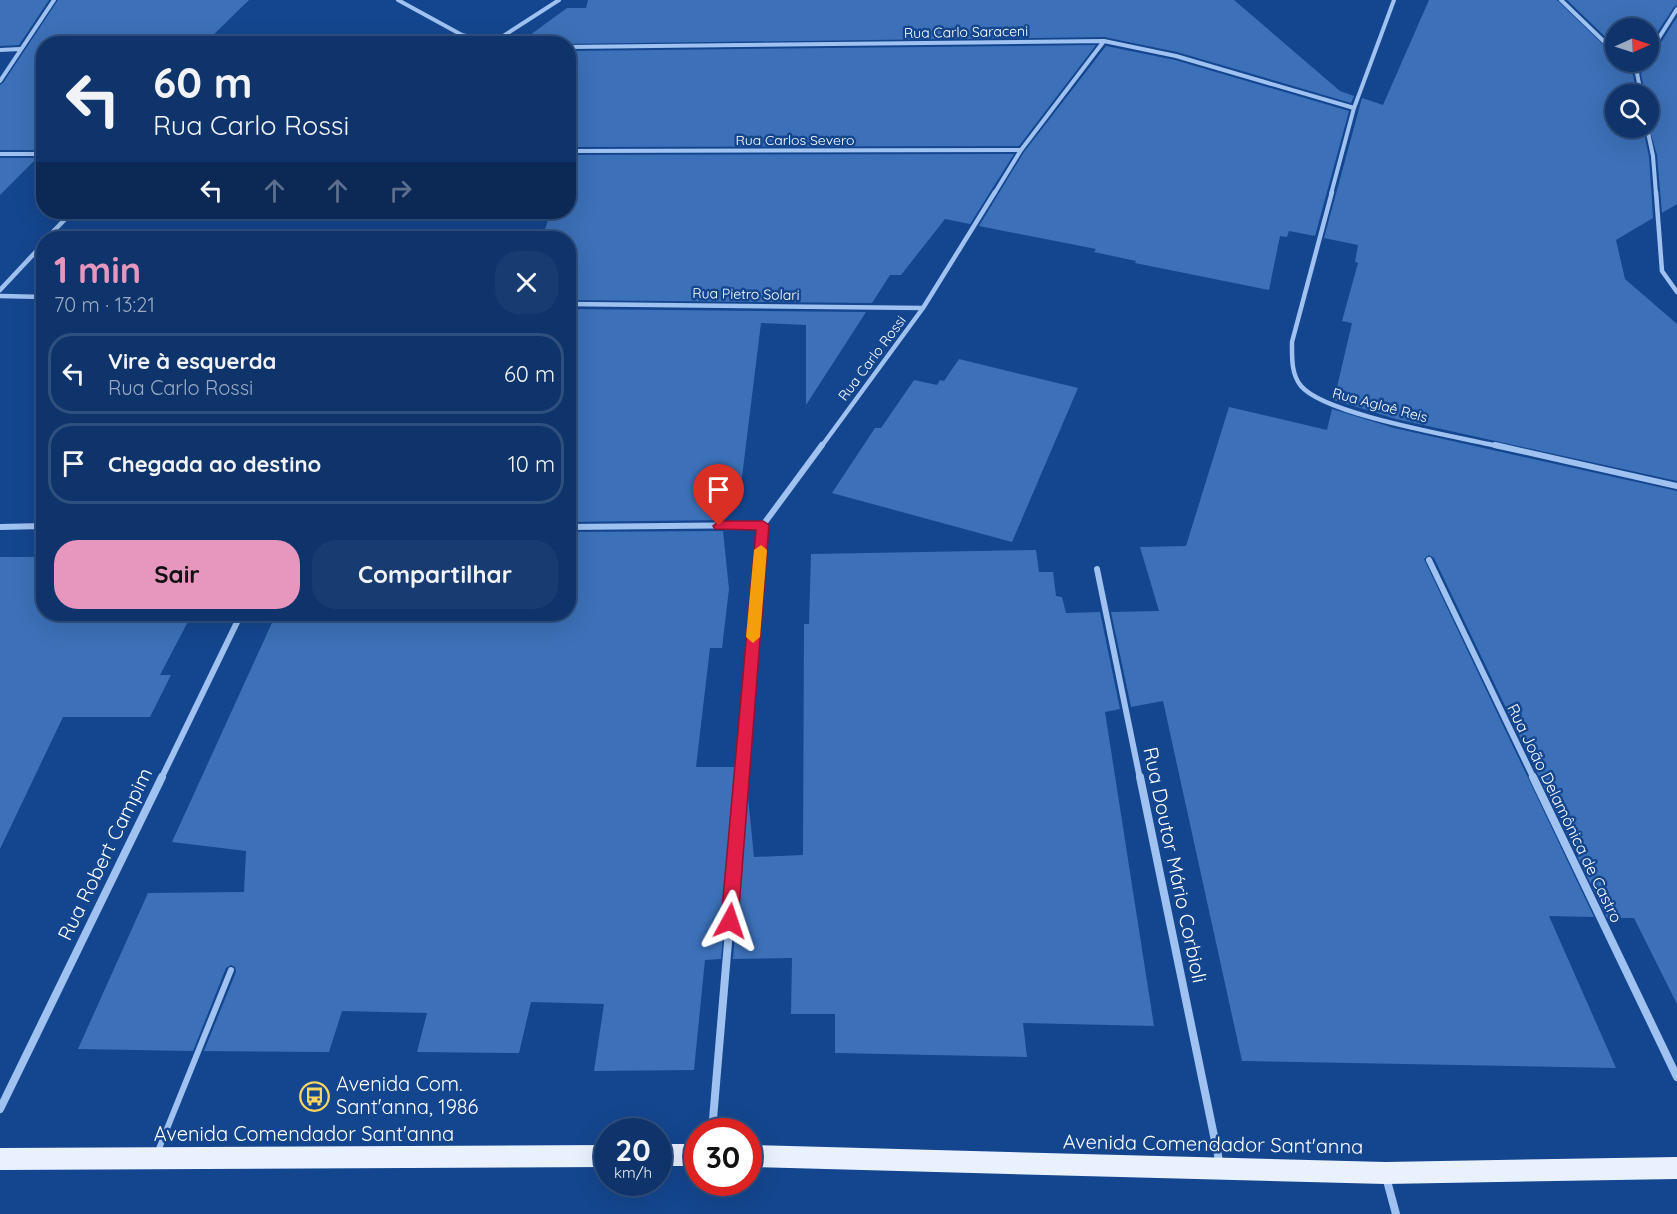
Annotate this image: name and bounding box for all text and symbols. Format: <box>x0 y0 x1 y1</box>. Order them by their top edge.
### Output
north arrow <box>1605 18 1659 72</box>
map controls <box>1605 18 1659 138</box>
street label: Rua Carlo Saraceni <box>904 22 1028 42</box>
text: 60 m <box>153 56 253 109</box>
icon: left <box>54 60 132 138</box>
button: search <box>1605 84 1659 138</box>
text: Rua Carlo Rossi <box>153 108 349 142</box>
street label: Rua Carlos Severo <box>736 131 854 149</box>
icon: left <box>195 174 228 207</box>
icon: ahead <box>258 174 291 207</box>
icon: ahead <box>321 174 354 207</box>
icon: right <box>384 174 417 207</box>
text: 1 min <box>54 247 141 292</box>
button: close <box>495 251 558 314</box>
street label: Rua Pietro Solari <box>692 284 800 304</box>
text: 70 m · 13:21 <box>54 292 155 317</box>
street label: Rua Carlo Rossi <box>834 312 910 404</box>
text: Vire à esquerda <box>108 347 276 375</box>
icon: left <box>57 357 90 390</box>
text: 60 m <box>504 360 555 388</box>
text: Rua Carlo Rossi <box>108 375 253 400</box>
street label: Rua Aglaê Reis <box>1331 384 1429 426</box>
icon: arrive <box>57 447 90 480</box>
text: Chegada ao destino <box>108 450 321 478</box>
text: 10 m <box>508 450 555 478</box>
pin <box>693 464 744 526</box>
icon: arrive <box>702 473 735 506</box>
button: Sair <box>54 540 300 609</box>
button: Compartilhar <box>312 540 558 609</box>
street label: Rua João Delamônica de Castro <box>1503 700 1627 926</box>
street label: Rua Doutor Mário Corbioli <box>1138 745 1213 985</box>
street label: Rua Robert Campim <box>52 763 157 944</box>
position arrow <box>698 889 762 953</box>
place label: Avenida Com. Sant'anna, 1986 <box>336 1071 479 1119</box>
bus stop icon: Avenida Com. Sant'anna, 1986 <box>299 1080 331 1112</box>
speed limit sign: 30 <box>684 1118 762 1196</box>
street label: Avenida Comendador Sant'anna <box>154 1121 454 1146</box>
street label: Avenida Comendador Sant'anna <box>1063 1128 1363 1159</box>
text: 20 <box>615 1131 651 1169</box>
text: km/h <box>614 1163 652 1182</box>

